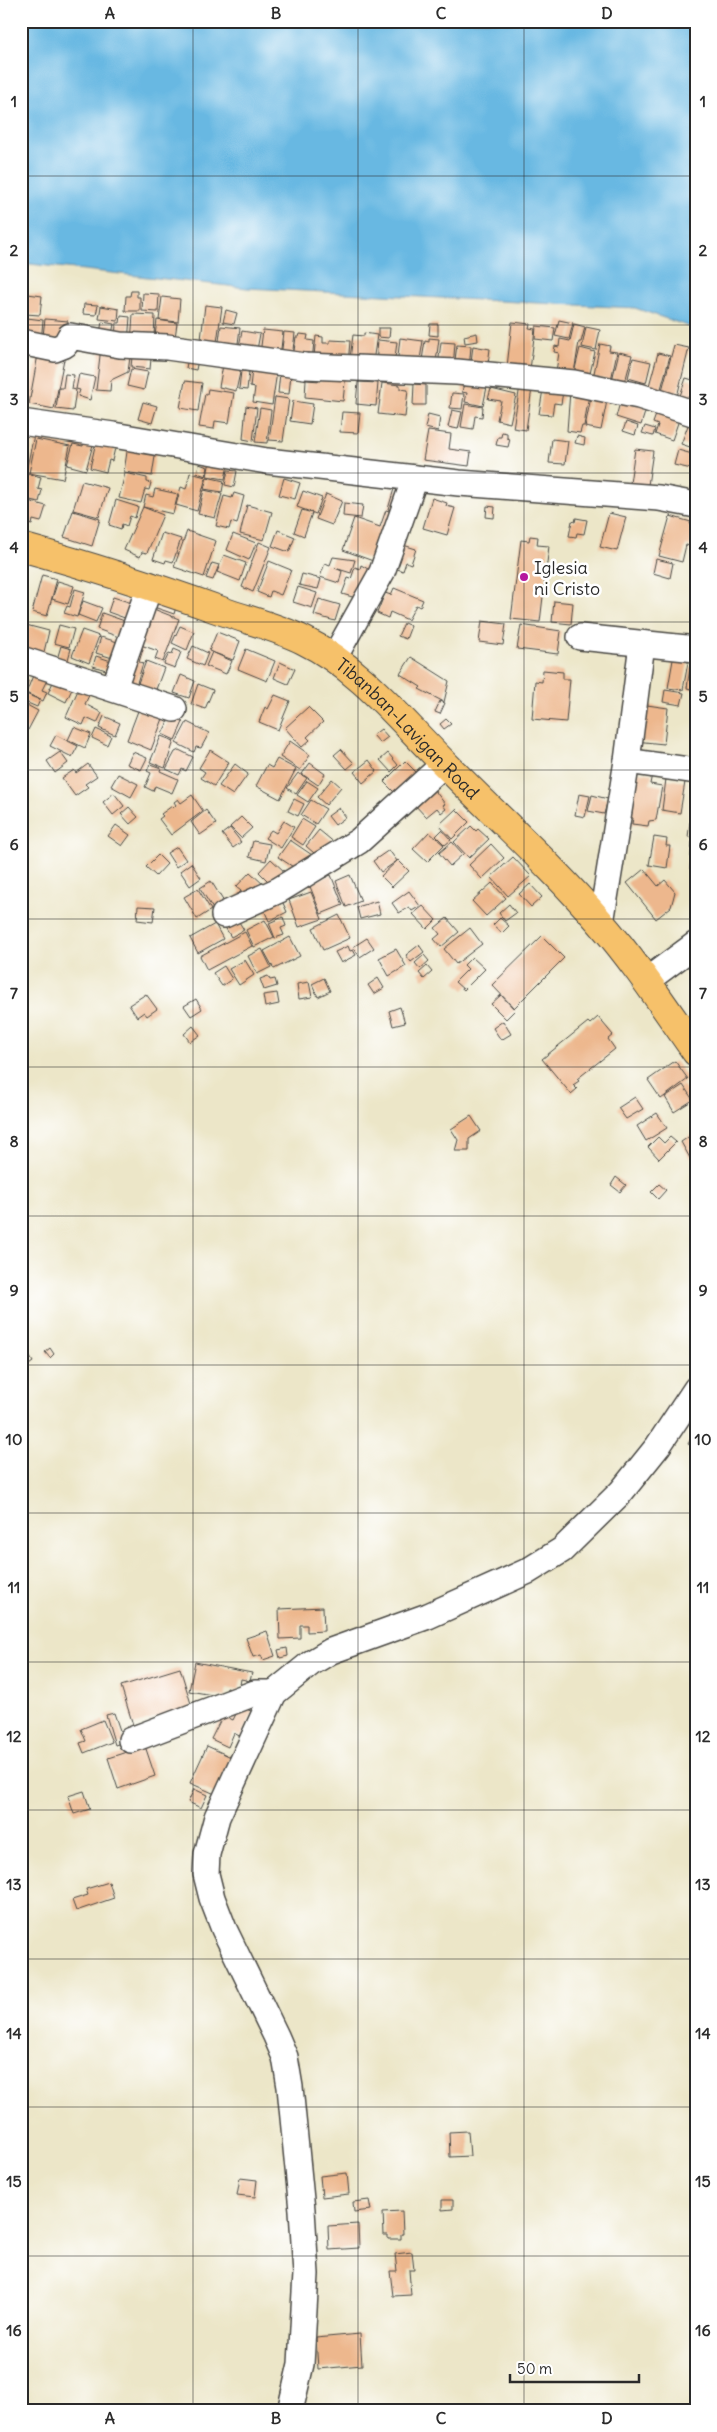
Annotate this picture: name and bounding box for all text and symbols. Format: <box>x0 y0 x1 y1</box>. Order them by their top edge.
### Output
text: A <box>105 3 115 23</box>
text: B <box>271 3 282 23</box>
text: C <box>436 3 447 23</box>
text: D <box>601 3 613 23</box>
text: 1 <box>11 91 17 111</box>
text: 1 <box>700 91 706 111</box>
text: 2 <box>10 240 19 260</box>
text: 2 <box>699 240 708 260</box>
text: 3 <box>9 389 19 409</box>
text: 3 <box>698 389 708 409</box>
text: 4 <box>9 537 19 557</box>
text: 4 <box>698 537 708 557</box>
place label: Iglesia ni Cristo <box>534 556 600 600</box>
marker: Iglesia ni Cristo <box>518 571 530 583</box>
street label: Tibanban-Lavigan Road <box>332 652 485 804</box>
text: 5 <box>9 686 19 706</box>
text: 5 <box>698 686 708 706</box>
text: 6 <box>9 834 19 854</box>
text: 6 <box>698 834 708 854</box>
text: 7 <box>10 983 18 1003</box>
text: 7 <box>699 983 707 1003</box>
text: 8 <box>9 1131 19 1151</box>
text: 8 <box>698 1131 708 1151</box>
text: 9 <box>9 1280 19 1300</box>
text: 9 <box>698 1280 708 1300</box>
text: 10 <box>6 1429 22 1449</box>
text: 10 <box>695 1429 711 1449</box>
text: 11 <box>8 1577 20 1597</box>
text: 11 <box>697 1577 709 1597</box>
text: 12 <box>6 1726 22 1746</box>
text: 12 <box>695 1726 711 1746</box>
text: 13 <box>6 1874 22 1894</box>
text: 13 <box>695 1874 711 1894</box>
text: 14 <box>6 2023 22 2043</box>
text: 14 <box>695 2023 711 2043</box>
text: 15 <box>6 2171 22 2191</box>
text: 15 <box>695 2171 711 2191</box>
text: 16 <box>6 2320 22 2340</box>
text: 16 <box>695 2320 711 2340</box>
scale bar <box>510 2352 638 2384</box>
text: 50 m <box>517 2359 552 2378</box>
text: A <box>105 2408 115 2428</box>
text: B <box>271 2408 282 2428</box>
text: C <box>436 2408 447 2428</box>
text: D <box>601 2408 613 2428</box>

